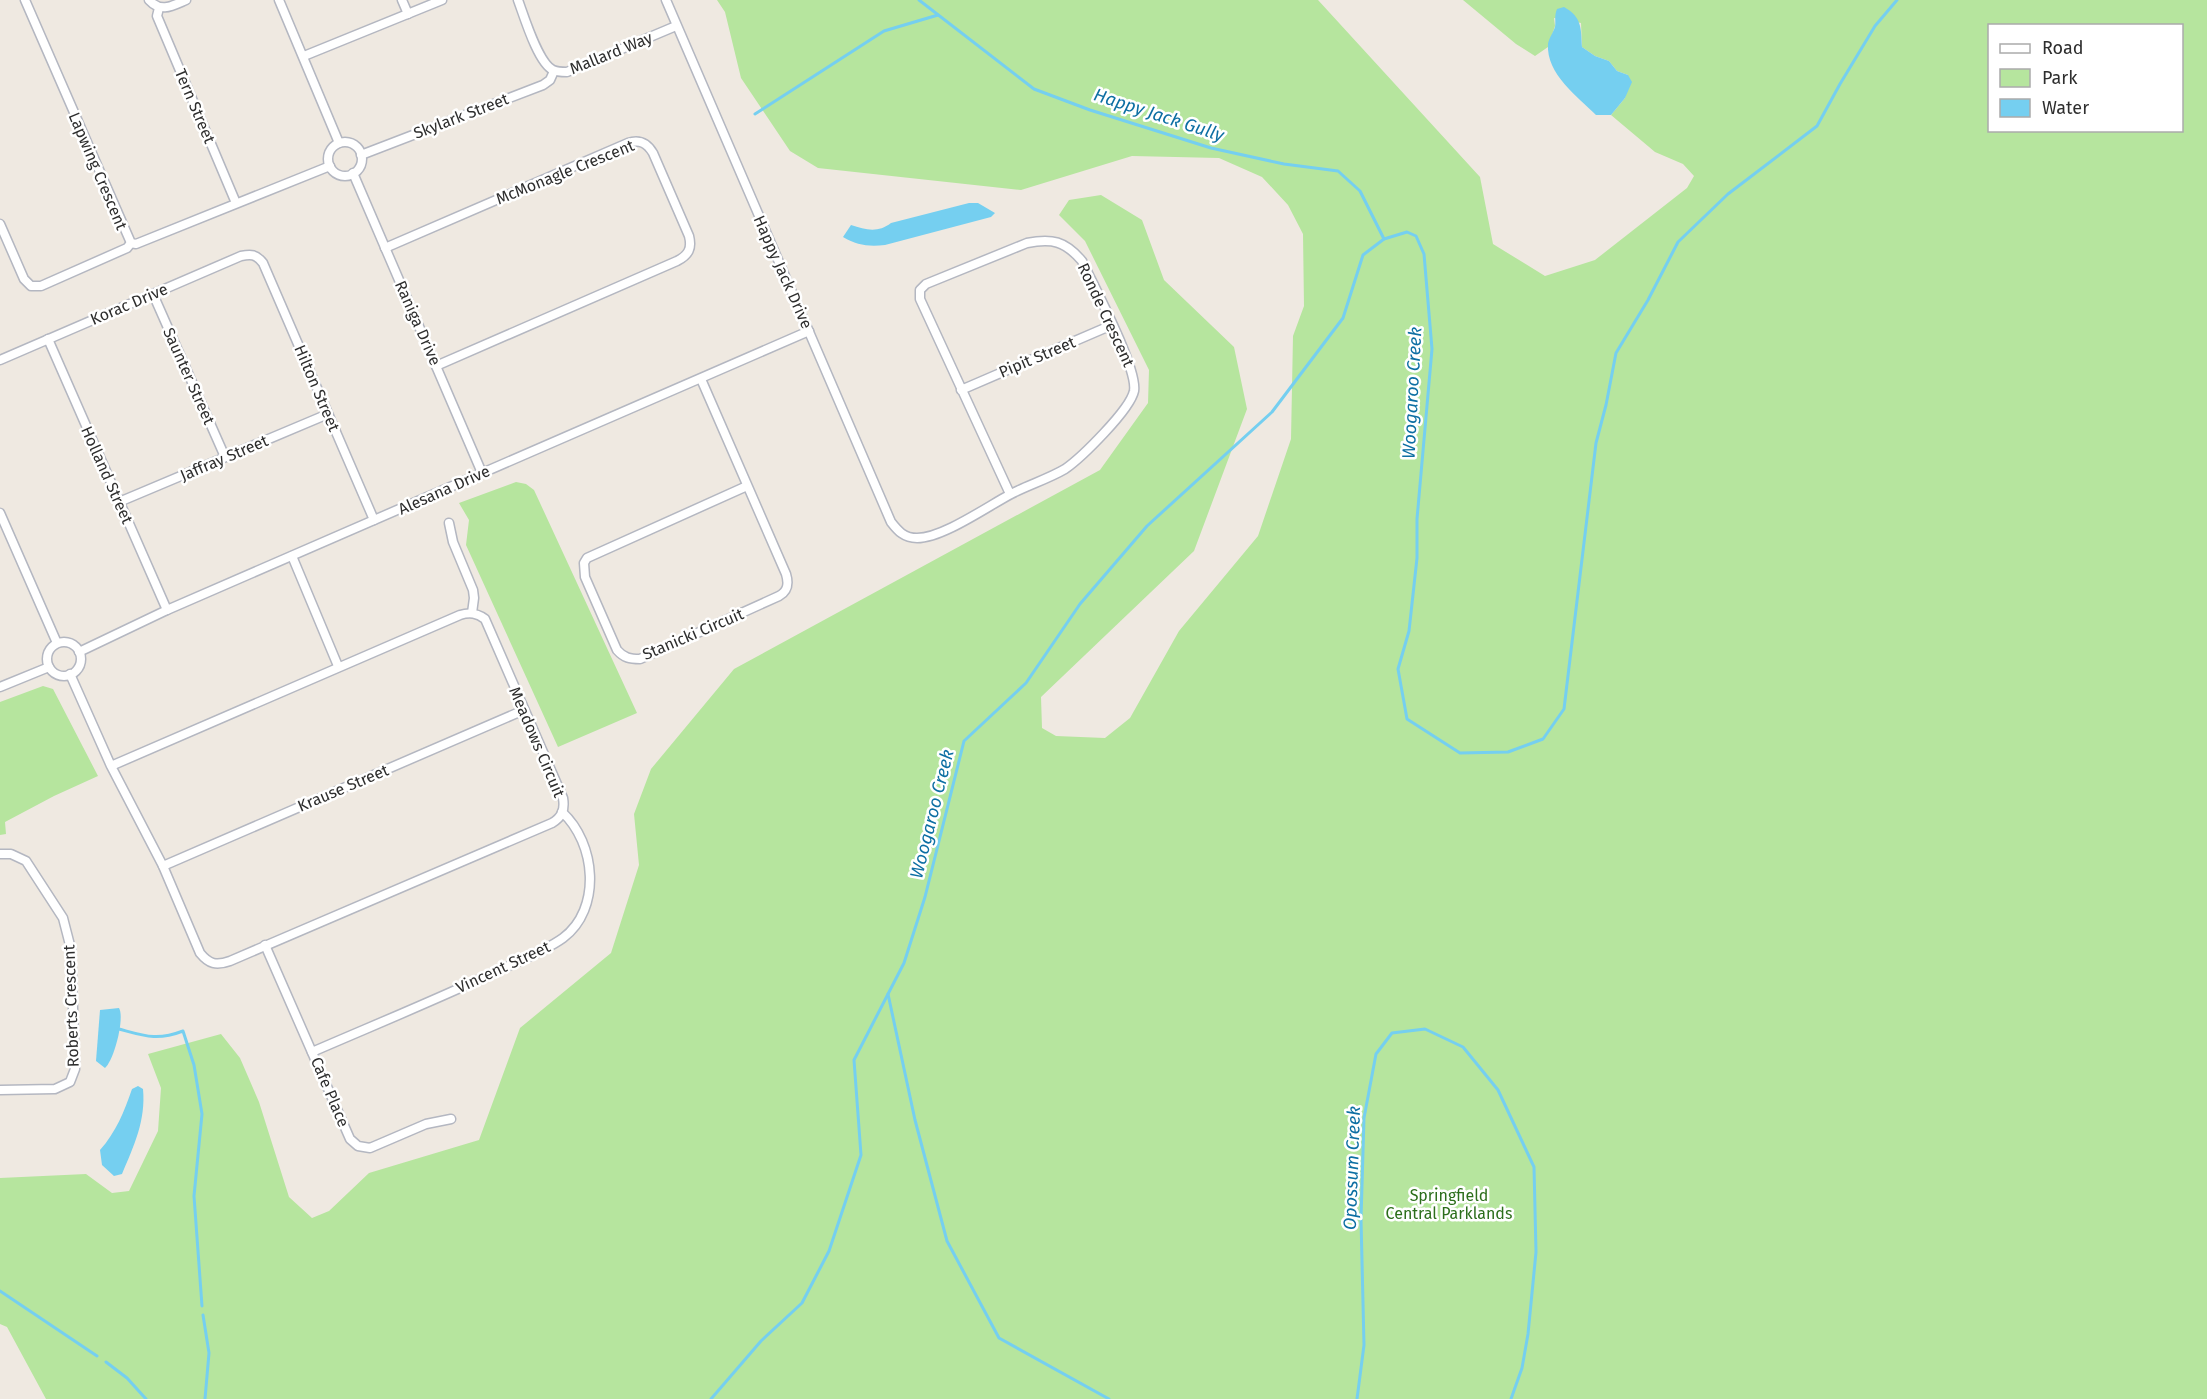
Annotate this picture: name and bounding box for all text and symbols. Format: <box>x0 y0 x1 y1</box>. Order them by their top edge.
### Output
legend <box>1988 24 2183 132</box>
street label: Mallard Way <box>567 28 655 78</box>
text: Road <box>2042 37 2084 59</box>
street label: Tern Street <box>171 66 219 146</box>
text: Park <box>2042 67 2078 89</box>
water label: Happy Jack Gully <box>1091 84 1228 147</box>
street label: Skylark Street <box>411 89 511 143</box>
text: Water <box>2042 97 2089 119</box>
street label: Lapwing Crescent <box>65 109 131 233</box>
street label: McMonagle Crescent <box>493 135 637 208</box>
street label: Happy Jack Drive <box>750 212 816 332</box>
street label: Ronde Crescent <box>1074 260 1138 370</box>
street label: Raniga Drive <box>391 278 445 368</box>
street label: Korac Drive <box>87 279 171 329</box>
street label: Saunter Street <box>159 325 219 428</box>
water label: Woogaroo Creek <box>1398 326 1426 460</box>
street label: Pipit Street <box>996 332 1078 382</box>
street label: Hilton Street <box>290 342 344 434</box>
street label: Holland Street <box>77 423 137 527</box>
street label: Jaffray Street <box>177 431 271 485</box>
street label: Alesana Drive <box>395 461 493 519</box>
street label: Stanicki Circuit <box>640 604 747 664</box>
street label: Meadows Circuit <box>505 684 569 800</box>
water label: Woogaroo Creek <box>905 747 959 881</box>
street label: Krause Street <box>295 760 392 816</box>
street label: Vincent Street <box>453 937 553 997</box>
street label: Roberts Crescent <box>59 944 83 1068</box>
street label: Cafe Place <box>307 1054 353 1130</box>
water label: Opossum Creek <box>1339 1105 1365 1230</box>
park label: Springfield Central Parklands <box>1386 1186 1512 1223</box>

